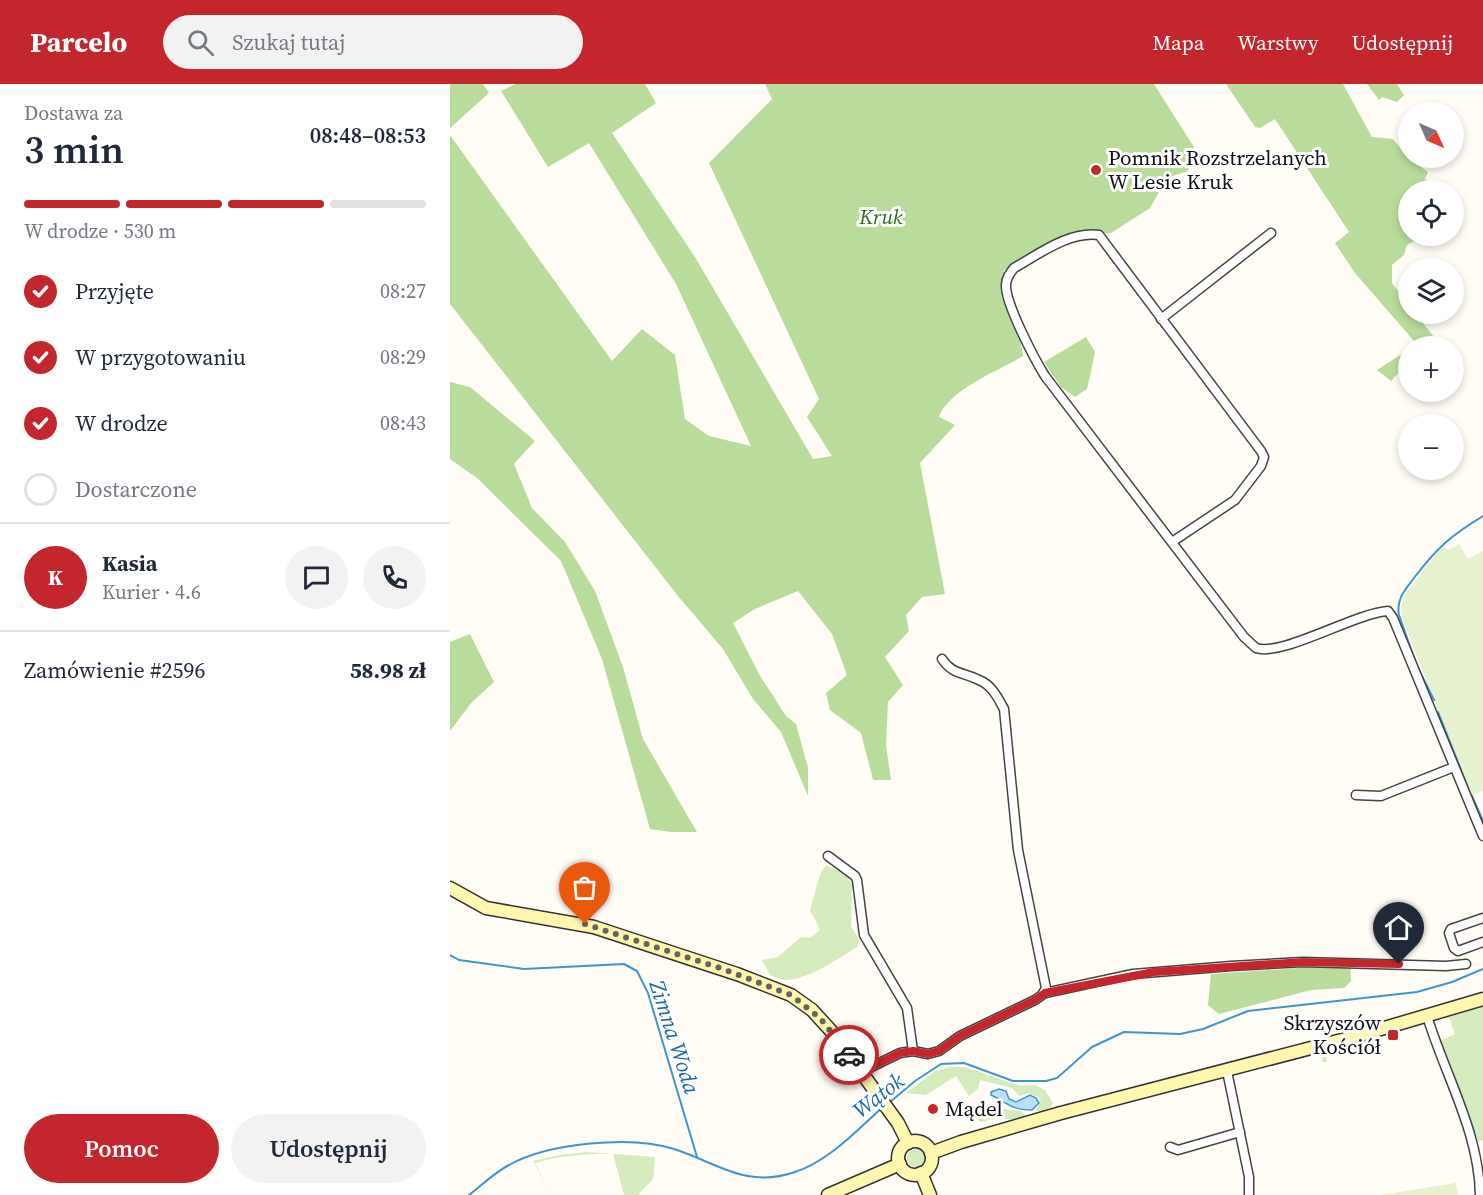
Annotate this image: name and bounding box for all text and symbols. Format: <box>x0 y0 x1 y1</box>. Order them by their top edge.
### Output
search box <box>163 15 583 69</box>
text: Parcelo <box>30 23 127 61</box>
icon: search <box>184 26 217 59</box>
text: Szukaj tutaj <box>232 27 345 57</box>
text: Mapa <box>1153 28 1204 57</box>
text: Warstwy <box>1237 28 1318 57</box>
text: Udostępnij <box>1351 28 1453 57</box>
text: Dostawa za <box>24 99 123 127</box>
north arrow <box>1398 102 1464 168</box>
map controls <box>1398 102 1464 480</box>
text: 08:48–08:53 <box>310 120 426 150</box>
text: 3 min <box>24 123 124 176</box>
place label: Pomnik Rozstrzelanych W Lesie Kruk <box>1108 143 1327 196</box>
marker: Pomnik Rozstrzelanych W Lesie Kruk <box>1089 163 1103 177</box>
button: locate <box>1398 180 1464 246</box>
park label: Kruk <box>858 202 903 231</box>
text: W drodze · 530 m <box>24 217 176 245</box>
button: layers <box>1398 258 1464 324</box>
icon: check <box>24 275 57 308</box>
text: Przyjęte <box>75 276 154 306</box>
text: 08:27 <box>380 277 426 305</box>
button: + <box>1398 336 1464 402</box>
icon: check <box>24 341 57 374</box>
text: W przygotowaniu <box>75 342 246 372</box>
text: 08:29 <box>380 343 426 371</box>
icon: check <box>24 407 57 440</box>
text: W drodze <box>75 408 168 438</box>
text: 08:43 <box>380 409 426 437</box>
button: − <box>1398 414 1464 480</box>
text: Dostarczone <box>75 474 197 504</box>
button: chat <box>285 546 348 609</box>
button: phone <box>363 546 426 609</box>
text: Kasia <box>102 548 157 578</box>
text: K <box>48 562 63 592</box>
text: Kurier · 4.6 <box>102 578 201 606</box>
text: Zamówienie #2596 <box>24 655 206 685</box>
text: 58.98 zł <box>350 655 426 685</box>
pin <box>559 862 610 924</box>
icon: bag <box>568 871 601 904</box>
pin <box>1373 902 1424 964</box>
icon: home <box>1382 911 1415 944</box>
water label: Zimna Woda <box>642 975 708 1098</box>
place label: Skrzyszów Kościół <box>1284 1008 1381 1061</box>
courier <box>819 1025 879 1085</box>
marker: Skrzyszów Kościół <box>1386 1028 1400 1042</box>
icon: car <box>833 1039 866 1072</box>
water label: Wątok <box>846 1065 910 1125</box>
place label: Mądel <box>945 1094 1003 1123</box>
marker: Mądel <box>926 1102 940 1116</box>
button: Pomoc <box>24 1114 219 1183</box>
button: Udostępnij <box>231 1114 426 1183</box>

